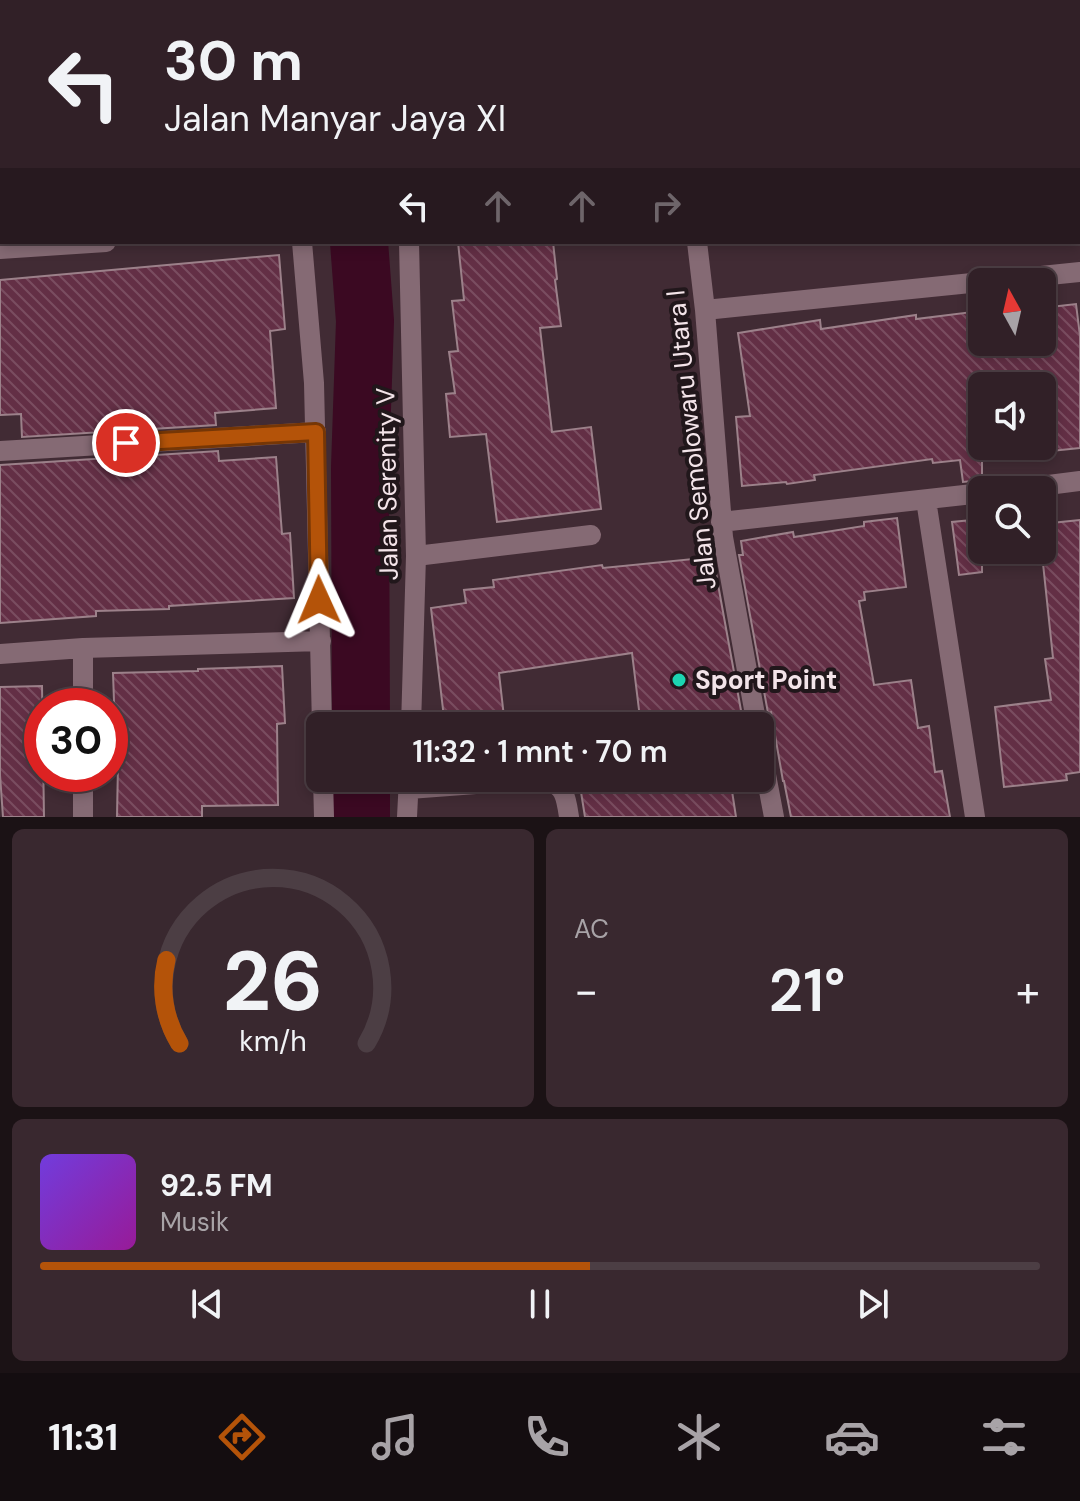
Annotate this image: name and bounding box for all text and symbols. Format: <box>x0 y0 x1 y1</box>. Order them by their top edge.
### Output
text: 30 m <box>164 24 303 97</box>
icon: left <box>32 32 136 136</box>
text: Jalan Manyar Jaya XI <box>164 95 506 142</box>
icon: left <box>392 184 436 228</box>
icon: ahead <box>476 184 520 228</box>
icon: ahead <box>560 184 604 228</box>
icon: right <box>644 184 688 228</box>
north arrow <box>968 268 1056 356</box>
map controls <box>968 268 1056 564</box>
street label: Jalan Semolowaru Utara I <box>658 288 724 592</box>
button: sound <box>968 372 1056 460</box>
street label: Jalan Serenity V <box>368 387 406 581</box>
pin <box>92 409 160 477</box>
icon: arrive <box>104 421 148 465</box>
button: search <box>968 476 1056 564</box>
position arrow <box>277 558 361 642</box>
place label: Sport Point <box>695 663 837 697</box>
marker: Sport Point <box>670 671 688 689</box>
speed limit sign: 30 <box>24 688 128 792</box>
text: 11:32 · 1 mnt · 70 m <box>413 732 667 771</box>
text: AC <box>574 912 609 946</box>
text: 26 <box>223 927 323 1036</box>
text: 21° <box>769 951 845 1030</box>
text: − <box>574 962 598 1020</box>
text: + <box>1016 962 1040 1020</box>
text: km/h <box>239 1023 307 1060</box>
text: 92.5 FM <box>160 1166 273 1205</box>
text: Musik <box>160 1205 229 1239</box>
icon: previous <box>185 1282 229 1326</box>
icon: pause <box>518 1282 562 1326</box>
icon: next <box>851 1282 895 1326</box>
icon: directions <box>214 1409 270 1465</box>
icon: music <box>367 1409 423 1465</box>
icon: phone <box>519 1409 575 1465</box>
icon: climate <box>671 1409 727 1465</box>
icon: car <box>824 1409 880 1465</box>
icon: filters <box>976 1409 1032 1465</box>
text: 11:31 <box>48 1414 118 1461</box>

